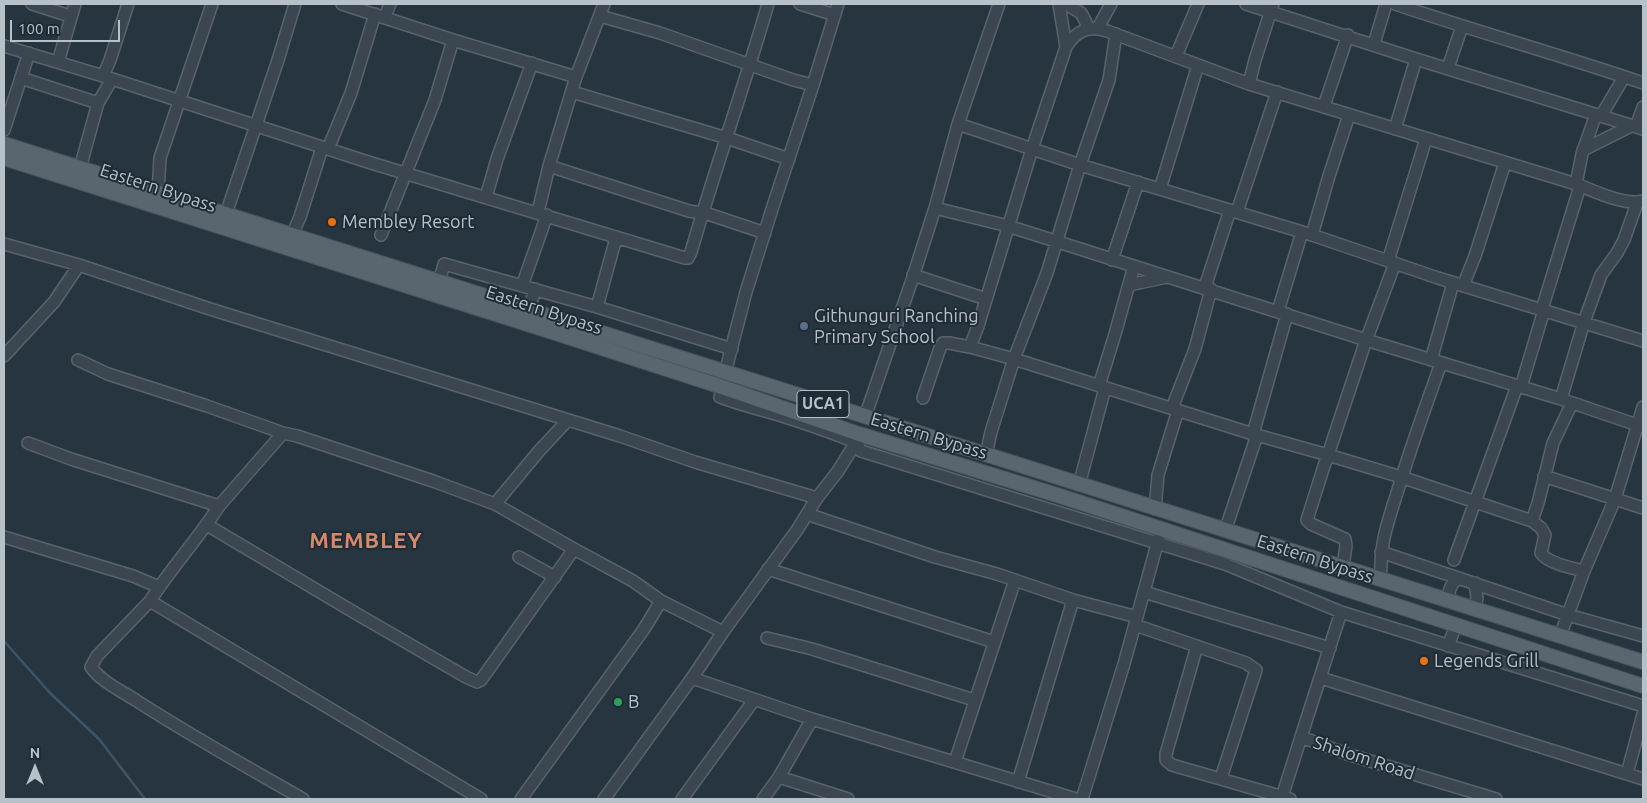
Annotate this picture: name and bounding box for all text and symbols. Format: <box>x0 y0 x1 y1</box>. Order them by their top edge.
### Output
scale bar <box>12 10 122 42</box>
text: 100 m <box>18 20 60 37</box>
street label: Eastern Bypass <box>97 159 219 217</box>
place label: Membley Resort <box>342 211 474 233</box>
marker: Membley Resort <box>326 216 338 228</box>
street label: Eastern Bypass <box>483 281 605 339</box>
place label: Githunguri Ranching Primary School <box>814 305 979 348</box>
marker: Githunguri Ranching Primary School <box>798 320 810 332</box>
road number: UCA1 <box>797 390 849 418</box>
street label: Eastern Bypass <box>868 408 990 464</box>
district label: MEMBLEY <box>308 528 424 554</box>
street label: Eastern Bypass <box>1254 530 1376 588</box>
place label: Legends Grill <box>1434 650 1539 672</box>
marker: Legends Grill <box>1418 655 1430 667</box>
place label: B <box>628 691 639 713</box>
marker: B <box>612 696 624 708</box>
street label: Shalom Road <box>1311 731 1417 785</box>
north arrow <box>10 743 60 793</box>
text: N <box>30 745 40 761</box>

